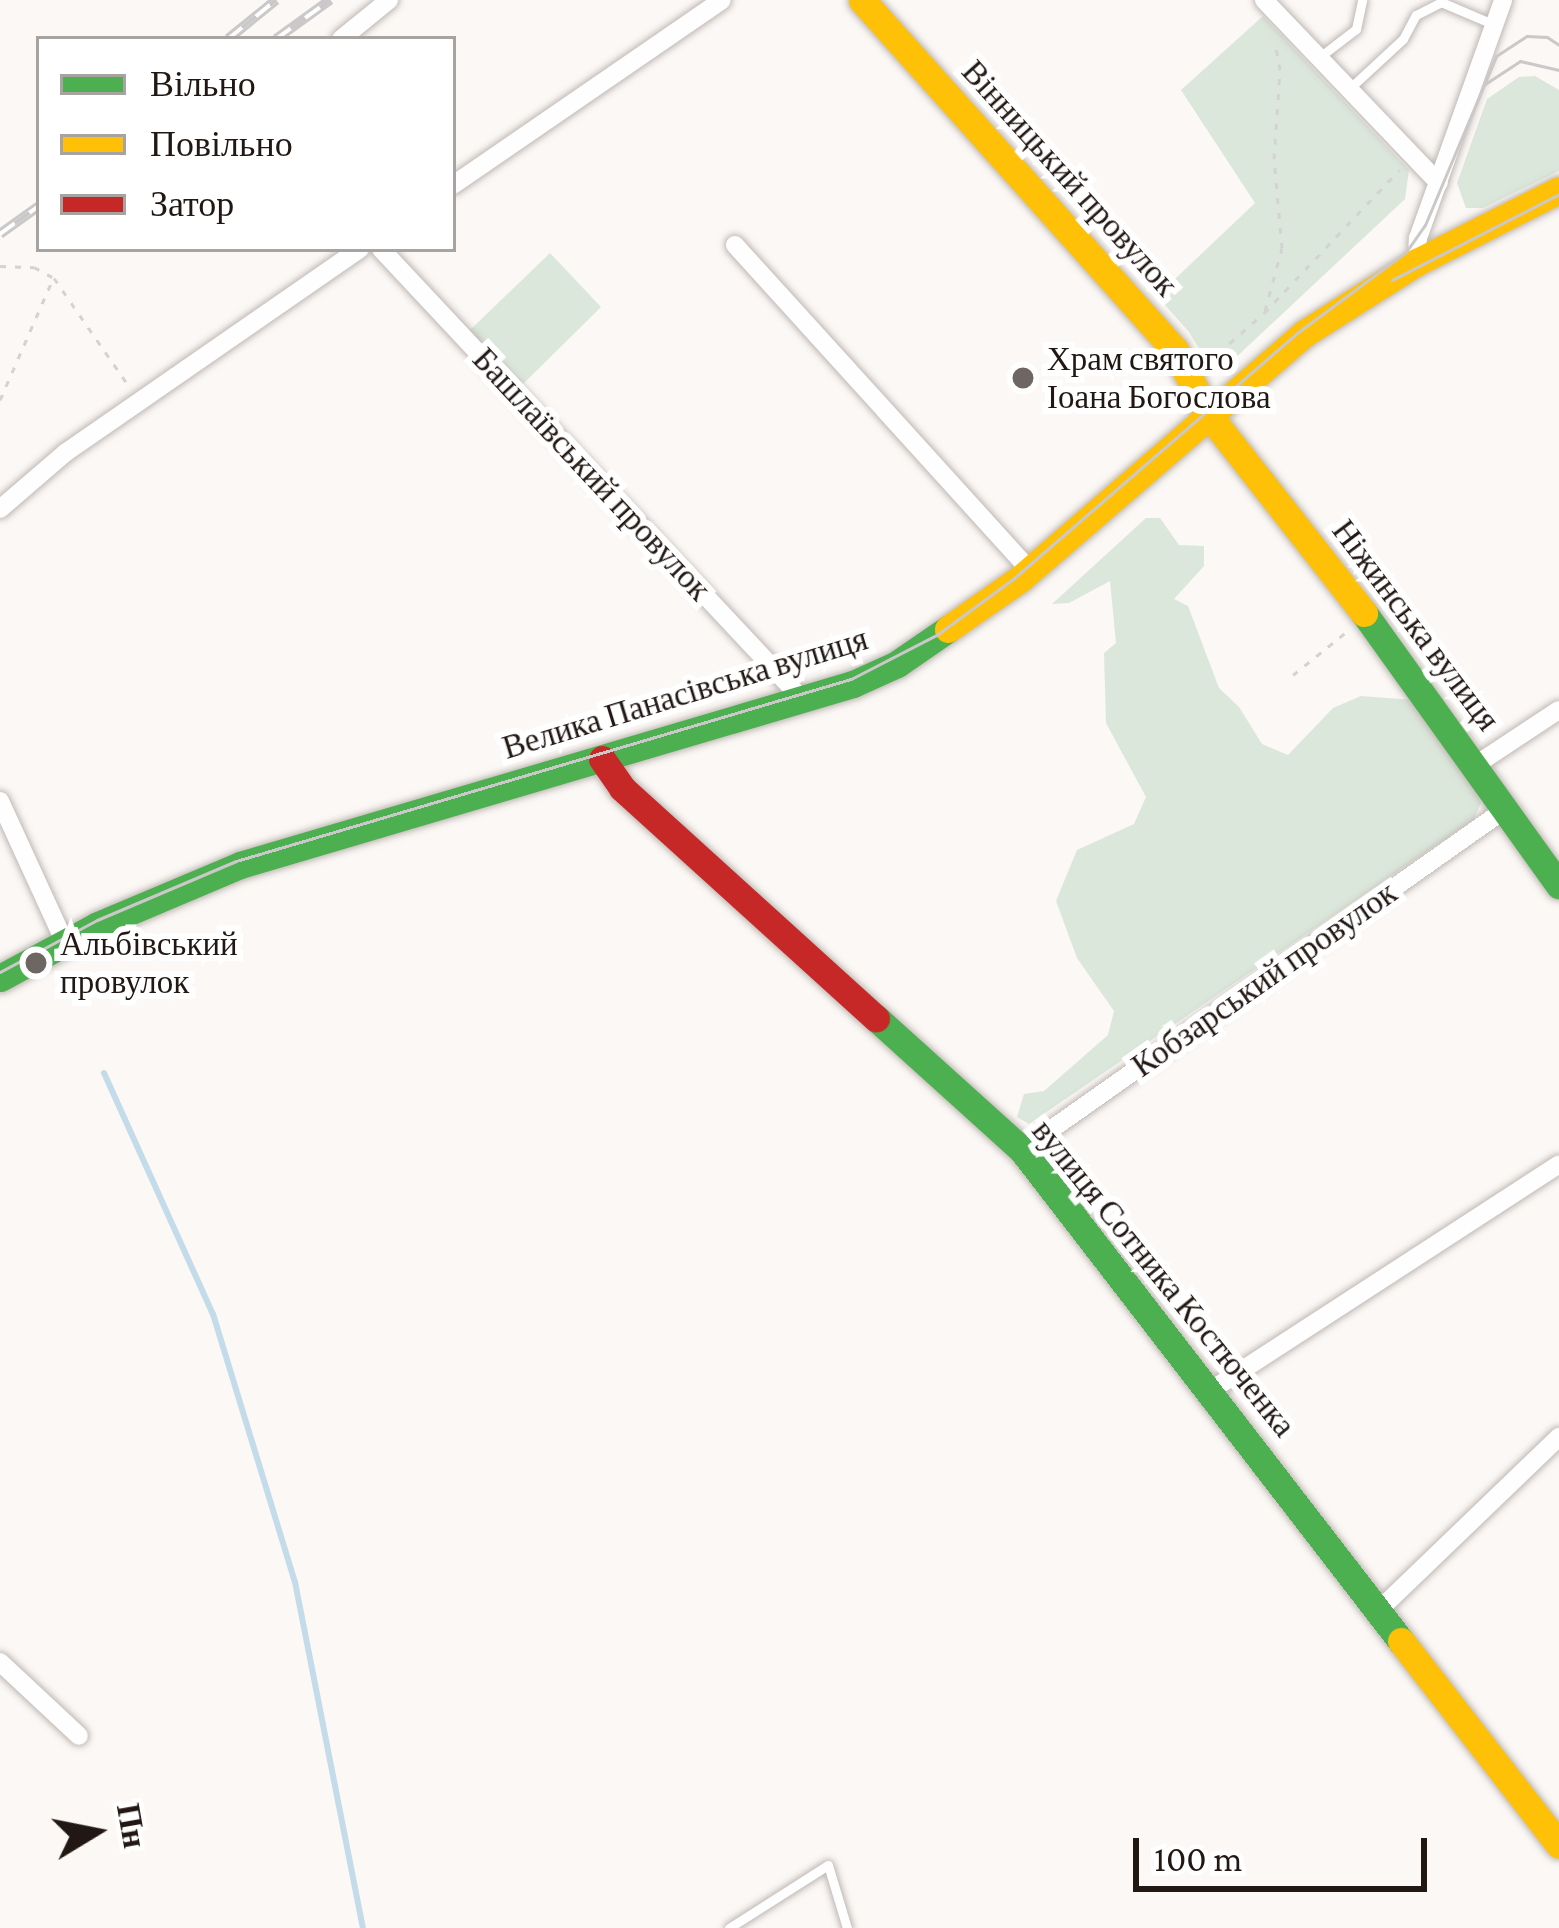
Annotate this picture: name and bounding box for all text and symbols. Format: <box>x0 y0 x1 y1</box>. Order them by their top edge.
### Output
legend <box>36 36 456 252</box>
street label: Вінницький провулок <box>954 52 1186 304</box>
text: Вільно <box>150 64 256 104</box>
text: Повільно <box>150 124 293 164</box>
text: Затор <box>150 184 234 224</box>
street label: Башлаївський провулок <box>465 339 719 609</box>
place label: Храм святого Іоана Богослова <box>1047 339 1271 417</box>
marker: Храм святого Іоана Богослова <box>1010 365 1036 391</box>
street label: Ніжинська вулиця <box>1324 512 1508 738</box>
street label: Велика Панасівська вулиця <box>498 619 872 767</box>
street label: Кобзарський провулок <box>1124 873 1404 1085</box>
place label: Альбівський провулок <box>60 924 238 1002</box>
marker: Альбівський провулок <box>23 950 49 976</box>
street label: вулиця Сотника Костюченка <box>1024 1112 1304 1444</box>
north arrow <box>36 1772 156 1892</box>
text: Пн <box>110 1800 154 1851</box>
scale bar <box>1139 1814 1433 1888</box>
text: 100 m <box>1154 1839 1242 1879</box>

